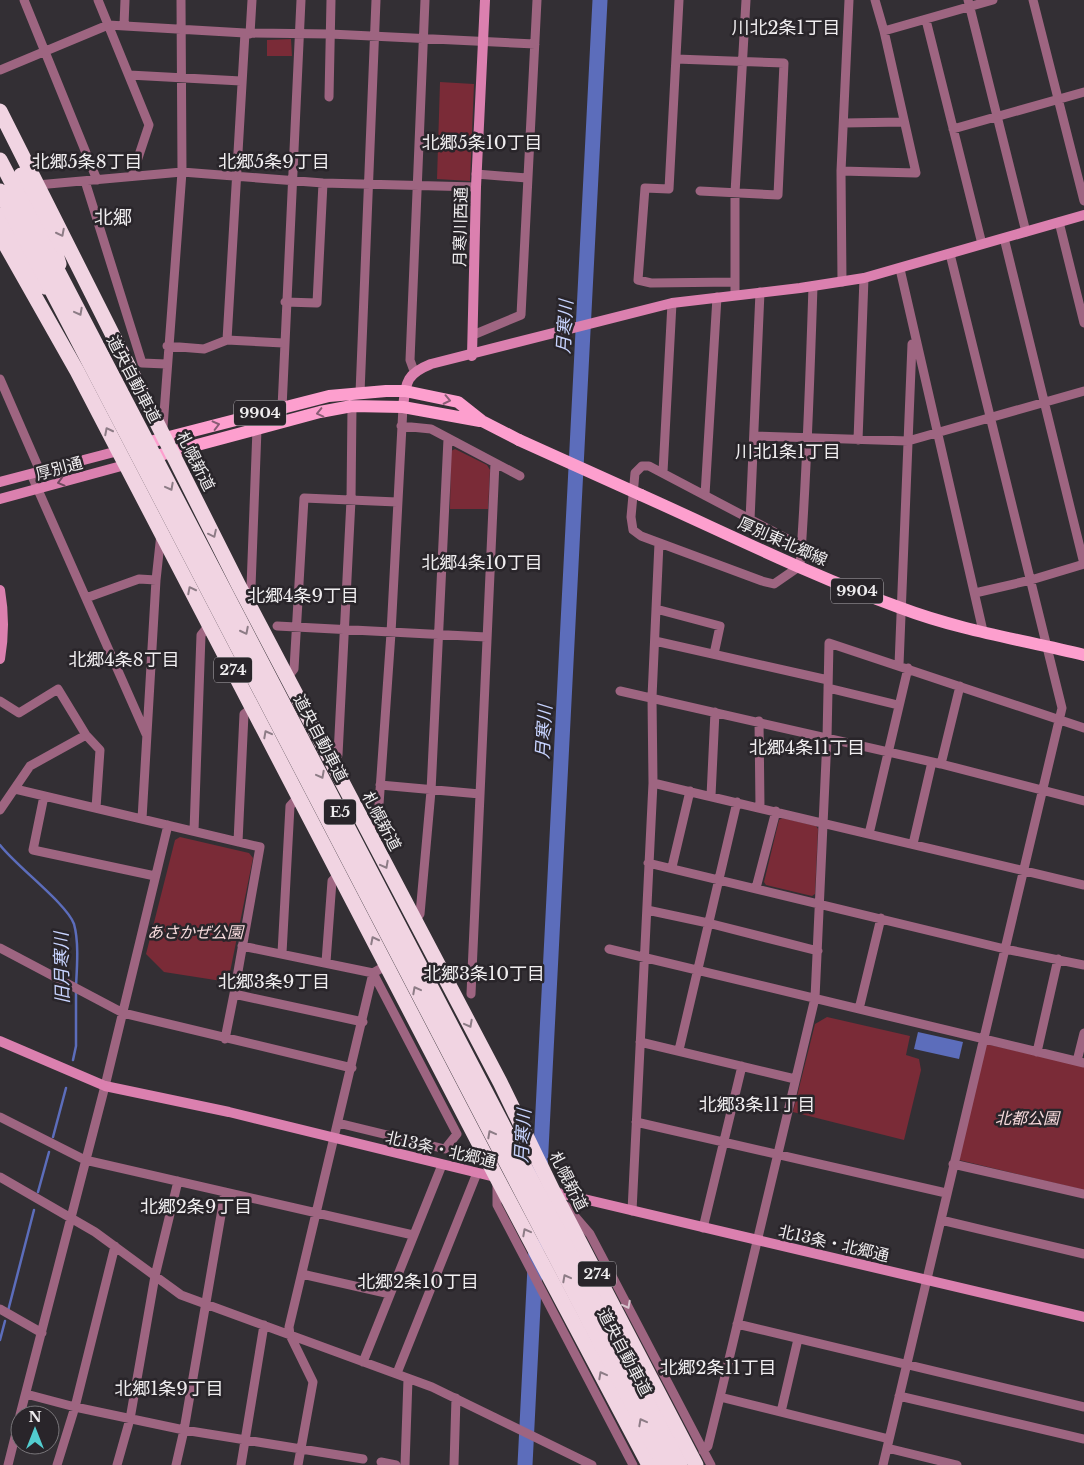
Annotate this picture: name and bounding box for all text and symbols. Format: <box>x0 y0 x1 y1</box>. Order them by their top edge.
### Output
district label: 川北2条1丁目 <box>731 17 841 39</box>
district label: 北郷5条10丁目 <box>421 132 543 154</box>
district label: 北郷5条8丁目 <box>31 151 143 173</box>
district label: 北郷5条9丁目 <box>218 151 330 173</box>
street label: 月寒川西通 <box>449 187 471 267</box>
district label: 北郷 <box>94 206 132 229</box>
one-way arrow <box>55 228 65 237</box>
water label: 月寒川 <box>553 297 578 355</box>
one-way arrow <box>73 307 83 316</box>
street label: 道央自動車道 <box>103 332 165 426</box>
one-way arrow <box>442 394 451 405</box>
road number: 9904 <box>234 400 286 426</box>
one-way arrow <box>315 407 324 418</box>
one-way arrow <box>211 420 219 430</box>
one-way arrow <box>104 427 114 436</box>
street label: 札幌新道 <box>173 428 219 494</box>
district label: 川北1条1丁目 <box>735 441 841 463</box>
street label: 厚別通 <box>33 452 85 484</box>
one-way arrow <box>58 477 66 487</box>
one-way arrow <box>164 482 174 491</box>
street label: 厚別東北郷線 <box>735 512 831 570</box>
one-way arrow <box>207 529 217 538</box>
district label: 北郷4条10丁目 <box>421 552 543 574</box>
road number: 9904 <box>831 578 883 604</box>
district label: 北郷4条9丁目 <box>247 585 359 607</box>
one-way arrow <box>187 586 197 595</box>
one-way arrow <box>239 626 249 635</box>
district label: 北郷4条8丁目 <box>68 649 180 671</box>
road number: 274 <box>214 658 252 682</box>
street label: 道央自動車道 <box>290 691 352 785</box>
water label: 月寒川 <box>532 702 557 760</box>
one-way arrow <box>263 730 273 739</box>
district label: 北郷4条11丁目 <box>749 737 865 759</box>
one-way arrow <box>314 770 324 779</box>
street label: 札幌新道 <box>358 788 406 854</box>
road number: E5 <box>324 800 356 824</box>
one-way arrow <box>379 859 389 868</box>
park label: あさかぜ公園 <box>147 922 245 942</box>
water label: 旧月寒川 <box>50 930 74 1004</box>
one-way arrow <box>370 936 380 945</box>
district label: 北郷3条10丁目 <box>423 963 545 985</box>
district label: 北郷3条9丁目 <box>218 971 330 993</box>
one-way arrow <box>412 986 422 995</box>
one-way arrow <box>463 1018 473 1027</box>
district label: 北郷3条11丁目 <box>698 1094 816 1116</box>
water label: 月寒川 <box>511 1106 536 1164</box>
park label: 北都公園 <box>995 1108 1061 1128</box>
street label: 北13条・北郷通 <box>384 1127 498 1171</box>
one-way arrow <box>487 1130 497 1139</box>
street label: 札幌新道 <box>546 1148 592 1214</box>
district label: 北郷2条9丁目 <box>140 1196 252 1218</box>
street label: 北13条・北郷通 <box>777 1221 891 1265</box>
one-way arrow <box>522 1228 532 1237</box>
road number: 274 <box>578 1262 616 1286</box>
district label: 北郷2条10丁目 <box>357 1271 479 1293</box>
one-way arrow <box>562 1274 572 1283</box>
one-way arrow <box>621 1299 631 1308</box>
street label: 道央自動車道 <box>594 1305 656 1399</box>
district label: 北郷2条11丁目 <box>659 1357 777 1379</box>
one-way arrow <box>598 1372 608 1381</box>
district label: 北郷1条9丁目 <box>114 1378 224 1400</box>
north arrow <box>10 1405 60 1455</box>
text: N <box>28 1408 42 1426</box>
one-way arrow <box>638 1418 648 1427</box>

